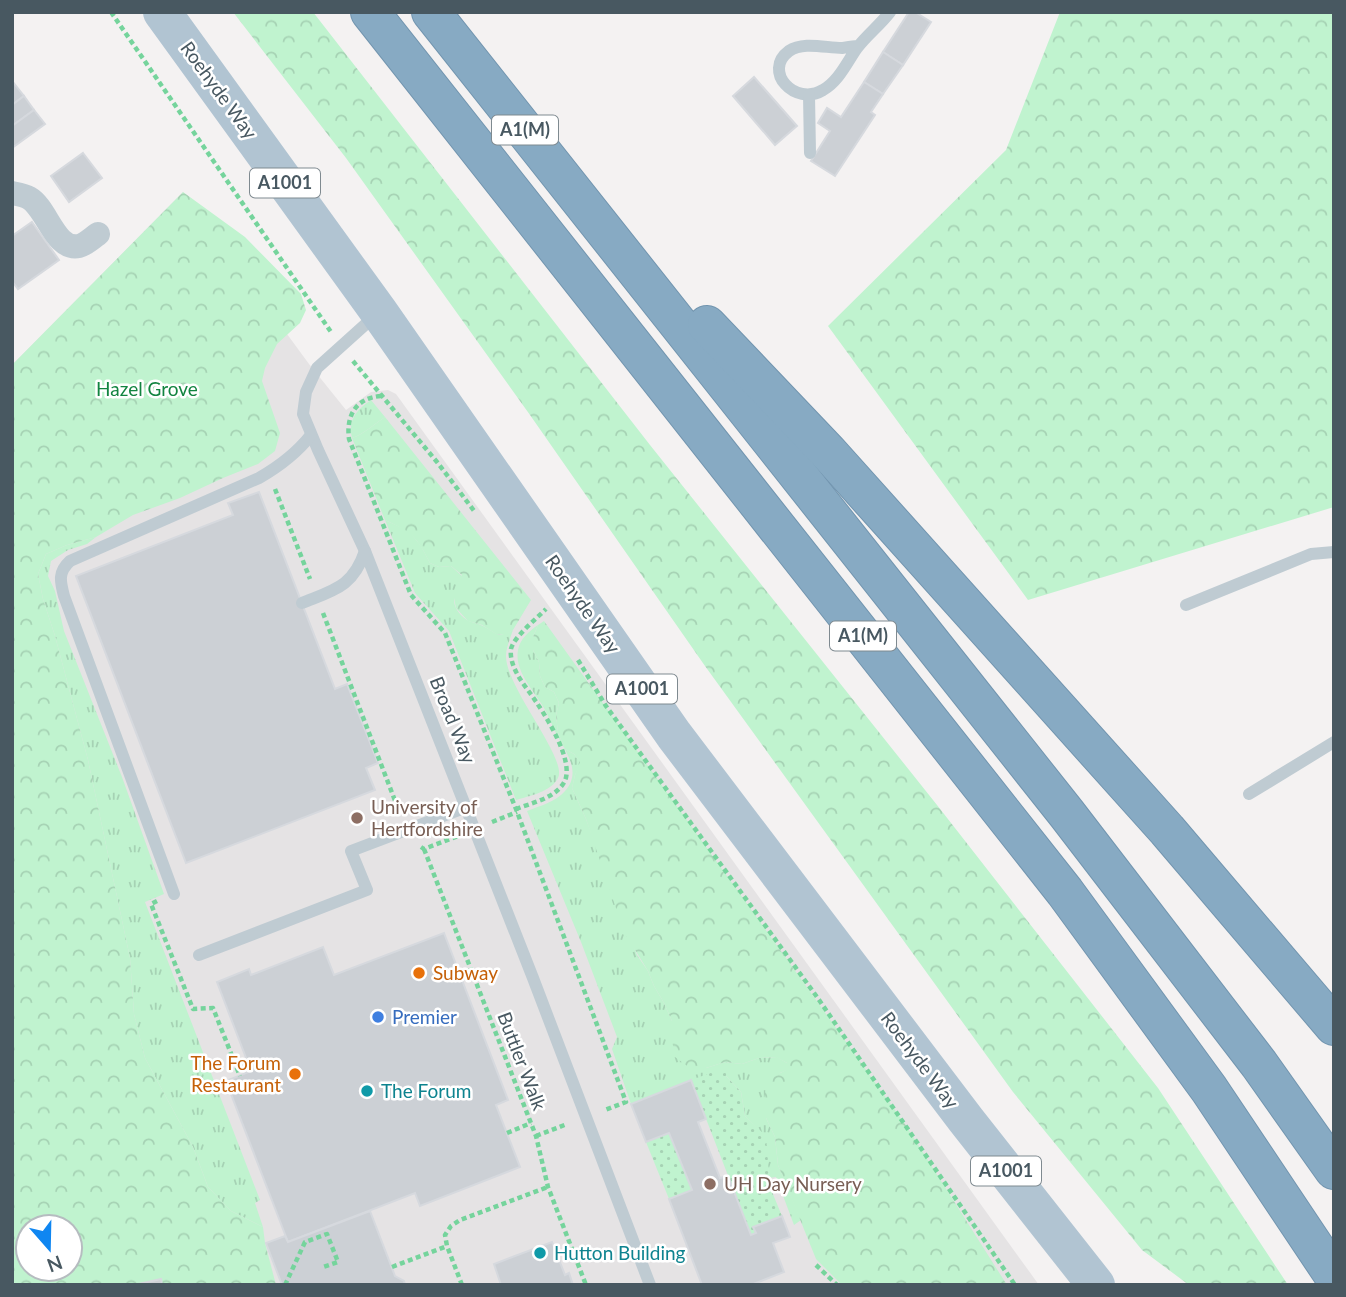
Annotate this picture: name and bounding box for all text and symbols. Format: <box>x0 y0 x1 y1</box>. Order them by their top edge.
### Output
street label: Roehyde Way <box>176 36 263 143</box>
road number: A1(M) <box>492 116 558 145</box>
road number: A1001 <box>250 168 320 198</box>
park label: Hazel Grove <box>96 377 198 400</box>
street label: Roehyde Way <box>541 550 626 658</box>
road number: A1(M) <box>830 622 896 650</box>
street label: Broad Way <box>426 673 481 767</box>
road number: A1001 <box>607 674 677 704</box>
place label: University of Hertfordshire <box>371 795 483 840</box>
marker: University of Hertfordshire <box>349 810 365 826</box>
place label: Subway <box>433 961 498 984</box>
marker: Subway <box>411 965 427 981</box>
place label: Premier <box>392 1005 457 1028</box>
street label: Roehyde Way <box>877 1007 964 1113</box>
street label: Buttler Walk <box>493 1008 552 1114</box>
marker: Premier <box>370 1009 386 1025</box>
place label: The Forum Restaurant <box>191 1051 281 1096</box>
marker: The Forum Restaurant <box>287 1066 303 1082</box>
place label: The Forum <box>381 1079 471 1102</box>
marker: The Forum <box>359 1083 375 1099</box>
road number: A1001 <box>971 1156 1041 1186</box>
place label: UH Day Nursery <box>724 1172 862 1195</box>
marker: UH Day Nursery <box>702 1176 718 1192</box>
north arrow <box>14 1213 84 1283</box>
place label: Hutton Building <box>554 1241 686 1264</box>
marker: Hutton Building <box>532 1245 548 1261</box>
text: N <box>44 1251 66 1278</box>

